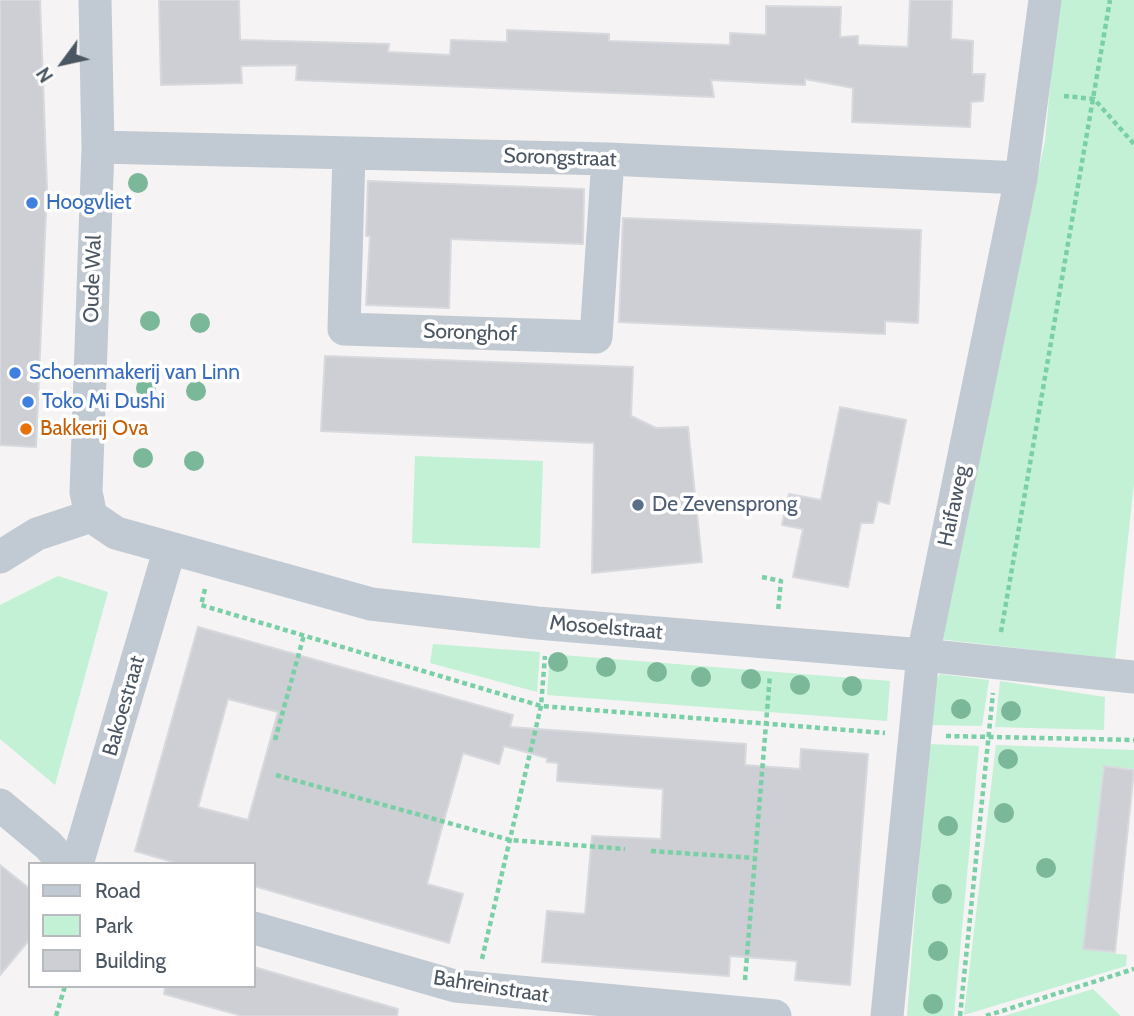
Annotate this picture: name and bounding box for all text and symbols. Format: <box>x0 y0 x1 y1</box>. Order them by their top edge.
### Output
north arrow <box>28 28 98 98</box>
text: N <box>32 63 58 87</box>
street label: Sorongstraat <box>503 143 617 173</box>
place label: Hoogvliet <box>46 190 132 216</box>
marker: Hoogvliet <box>24 195 40 211</box>
street label: Oude Wal <box>79 234 107 324</box>
street label: Soronghof <box>423 319 517 347</box>
place label: Schoenmakerij van Linn <box>29 360 240 386</box>
marker: Schoenmakerij van Linn <box>7 365 23 381</box>
place label: Toko Mi Dushi <box>42 389 165 415</box>
marker: Toko Mi Dushi <box>20 394 36 410</box>
place label: Bakkerij Ova <box>40 416 148 442</box>
marker: Bakkerij Ova <box>18 421 34 437</box>
street label: Haifaweg <box>933 463 975 549</box>
place label: De Zevensprong <box>652 492 797 518</box>
marker: De Zevensprong <box>630 497 646 513</box>
street label: Mosoelstraat <box>548 610 664 646</box>
street label: Bakoestraat <box>98 653 150 759</box>
legend <box>28 862 256 988</box>
text: Road <box>95 878 141 903</box>
text: Park <box>95 913 133 938</box>
text: Building <box>95 948 166 973</box>
street label: Bahreinstraat <box>431 965 551 1009</box>

